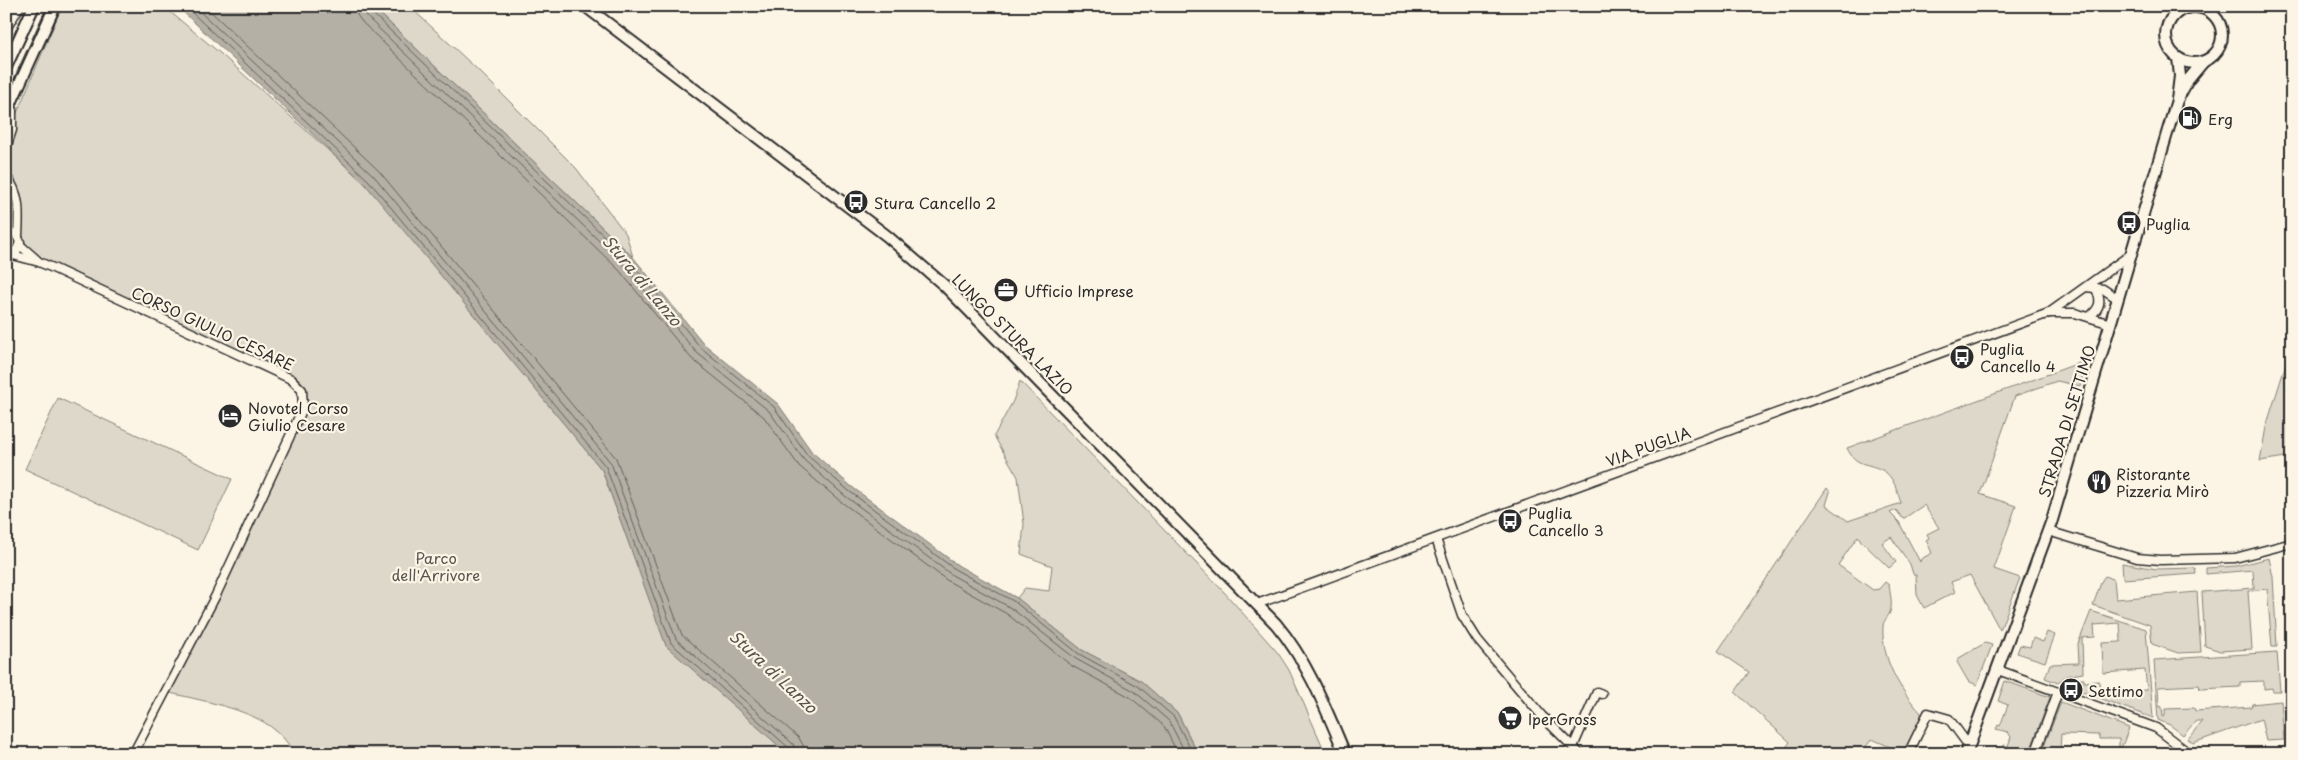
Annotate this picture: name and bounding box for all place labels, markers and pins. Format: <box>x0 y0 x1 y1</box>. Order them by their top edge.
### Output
fuel station icon: Erg <box>2177 105 2203 131</box>
place label: Erg <box>2208 107 2233 130</box>
bus stop icon: Stura Cancello 2 <box>843 189 869 215</box>
place label: Stura Cancello 2 <box>874 191 996 214</box>
bus stop icon: Puglia <box>2116 210 2142 236</box>
place label: Puglia <box>2146 212 2191 235</box>
office icon: Ufficio Imprese <box>993 277 1019 303</box>
place label: Ufficio Imprese <box>1024 279 1134 302</box>
place label: Puglia Cancello 4 <box>1980 337 2056 377</box>
bus stop icon: Puglia Cancello 4 <box>1949 344 1975 370</box>
place label: Novotel Corso Giulio Cesare <box>248 396 348 436</box>
hotel icon: Novotel Corso Giulio Cesare <box>217 403 243 429</box>
place label: Ristorante Pizzeria Mirò <box>2116 462 2209 502</box>
restaurant icon: Ristorante Pizzeria Mirò <box>2086 469 2112 495</box>
place label: Puglia Cancello 3 <box>1528 501 1604 541</box>
bus stop icon: Puglia Cancello 3 <box>1497 508 1523 534</box>
bus stop icon: Settimo <box>2058 677 2084 703</box>
place label: Settimo <box>2088 679 2143 702</box>
supermarket icon: IperGross <box>1497 705 1523 731</box>
place label: IperGross <box>1528 707 1597 730</box>

